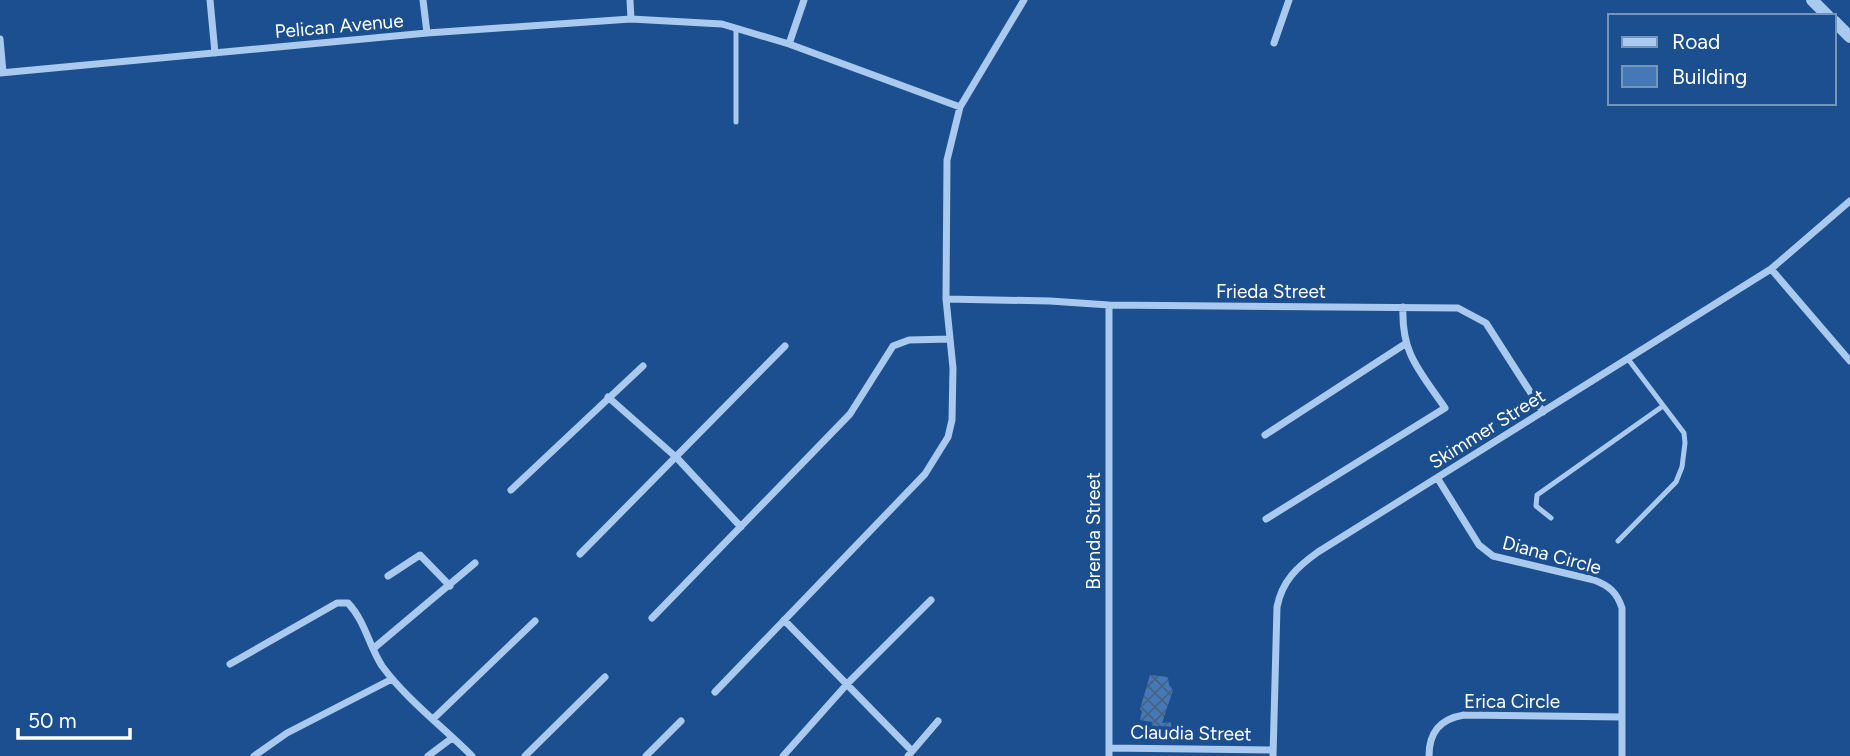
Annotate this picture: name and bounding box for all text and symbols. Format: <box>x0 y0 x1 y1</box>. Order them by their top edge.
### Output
street label: Pelican Avenue <box>274 9 404 43</box>
legend <box>1608 14 1836 105</box>
text: Road <box>1672 29 1720 54</box>
text: Building <box>1672 64 1747 89</box>
street label: Frieda Street <box>1216 280 1326 303</box>
street label: Skimmer Street <box>1425 384 1549 474</box>
street label: Brenda Street <box>1082 472 1105 590</box>
street label: Diana Circle <box>1500 531 1604 579</box>
street label: Erica Circle <box>1464 690 1560 713</box>
scale bar <box>18 696 130 740</box>
text: 50 m <box>28 708 77 733</box>
street label: Claudia Street <box>1130 720 1252 746</box>

